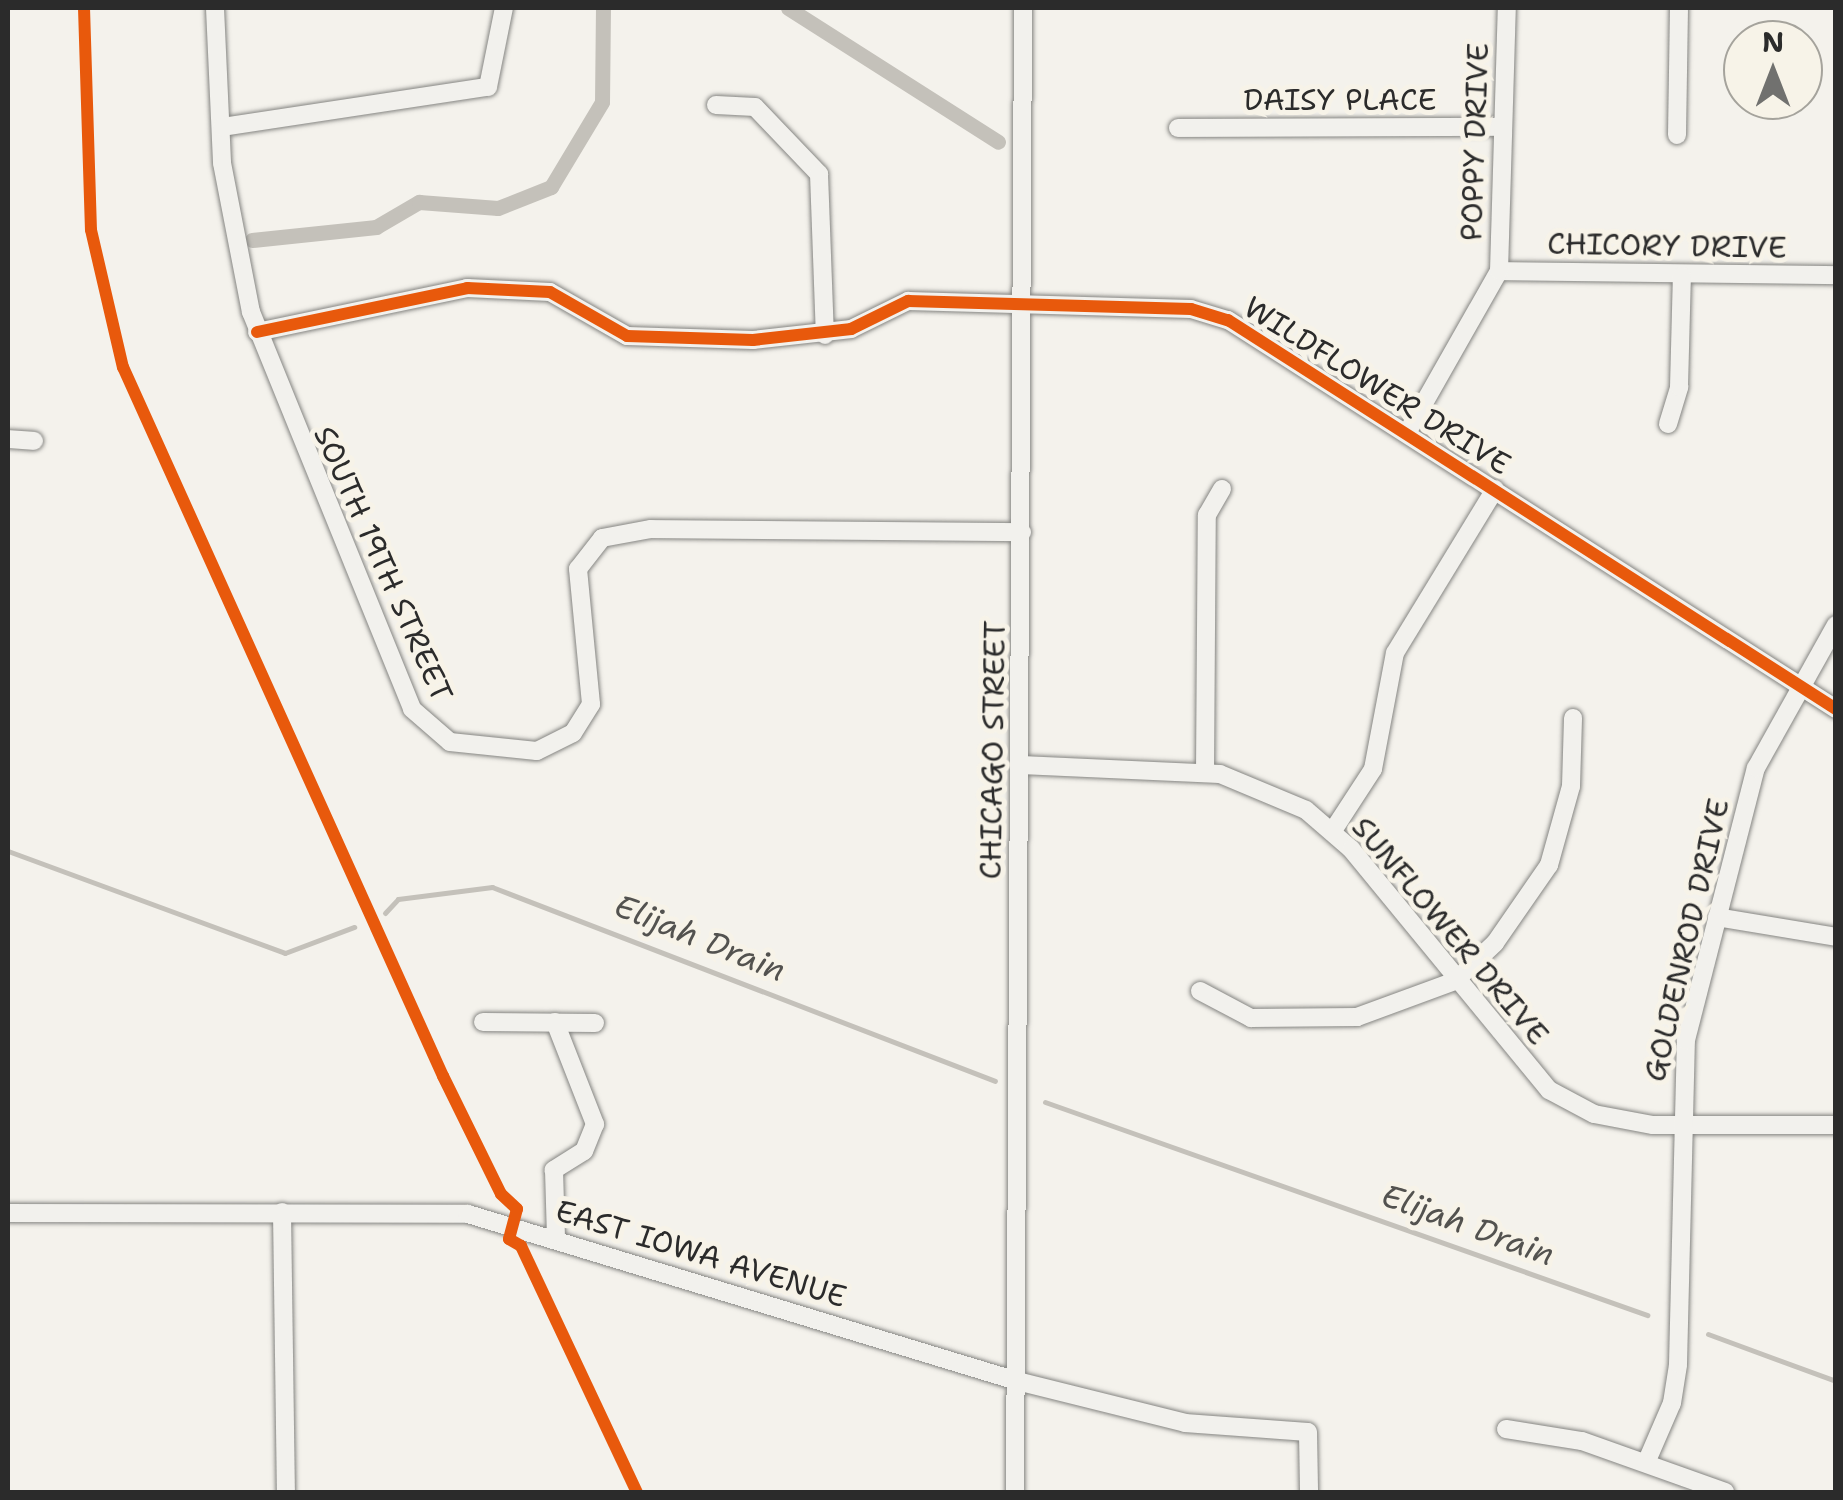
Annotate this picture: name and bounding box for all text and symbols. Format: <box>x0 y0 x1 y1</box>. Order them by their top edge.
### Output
north arrow <box>1723 20 1823 120</box>
text: N <box>1762 23 1784 61</box>
street label: POPPY DRIVE <box>1454 42 1496 242</box>
street label: DAISY PLACE <box>1243 82 1437 118</box>
street label: CHICORY DRIVE <box>1547 226 1787 266</box>
street label: WILDFLOWER DRIVE <box>1237 289 1517 483</box>
street label: SOUTH 19TH STREET <box>306 421 460 707</box>
street label: CHICAGO STREET <box>973 620 1013 880</box>
street label: GOLDENROD DRIVE <box>1637 795 1737 1085</box>
street label: SUNFLOWER DRIVE <box>1344 810 1556 1052</box>
water label: Elijah Drain <box>609 886 791 990</box>
water label: Elijah Drain <box>1376 1176 1560 1274</box>
street label: EAST IOWA AVENUE <box>551 1193 851 1315</box>

